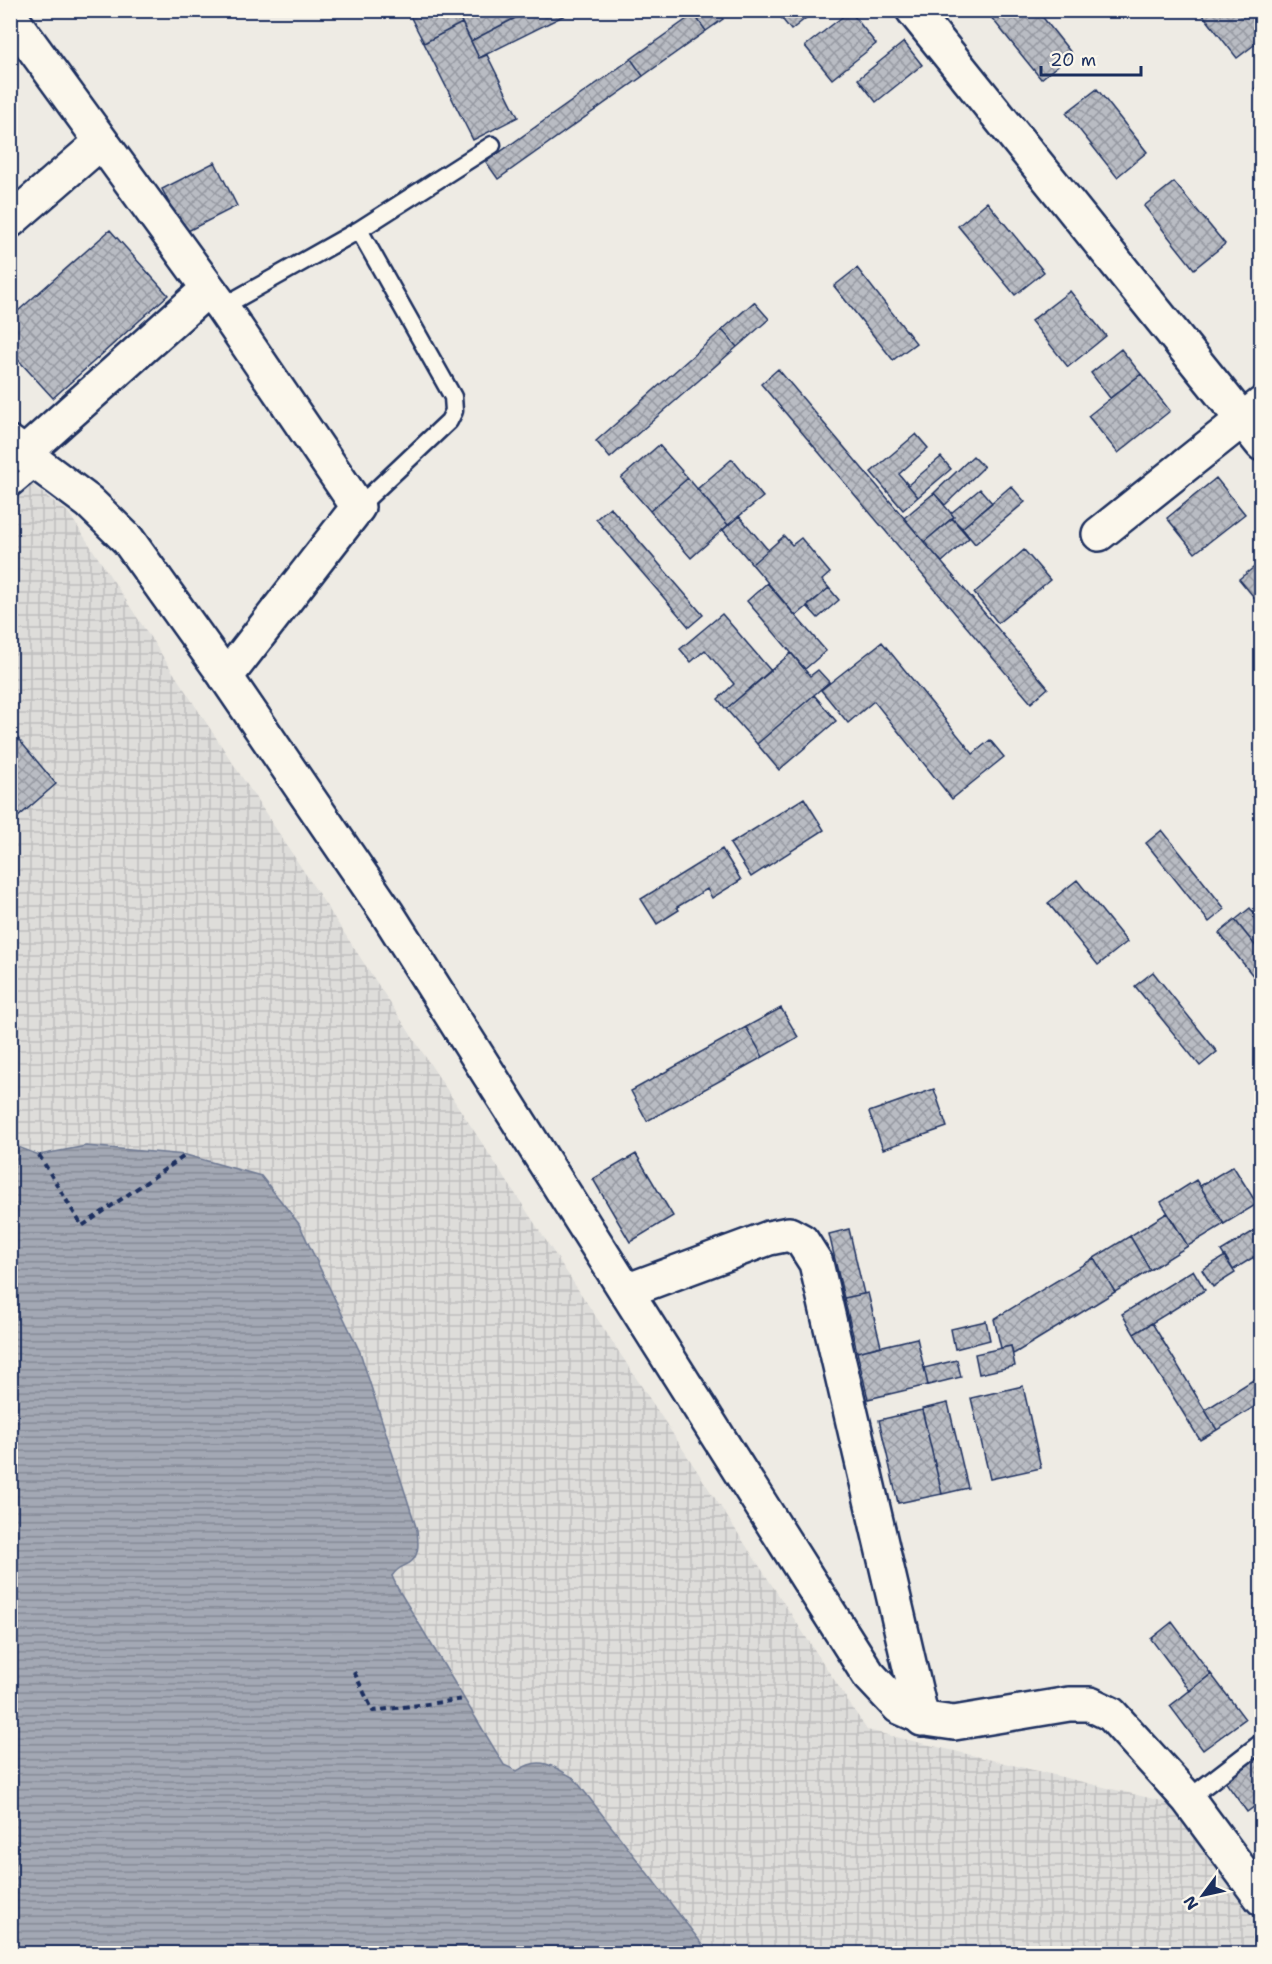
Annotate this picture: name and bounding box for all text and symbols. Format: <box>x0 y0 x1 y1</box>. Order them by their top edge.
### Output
scale bar <box>1041 39 1142 77</box>
text: 20 m <box>1050 48 1096 72</box>
north arrow <box>1173 1865 1233 1925</box>
text: N <box>1179 1892 1203 1914</box>

